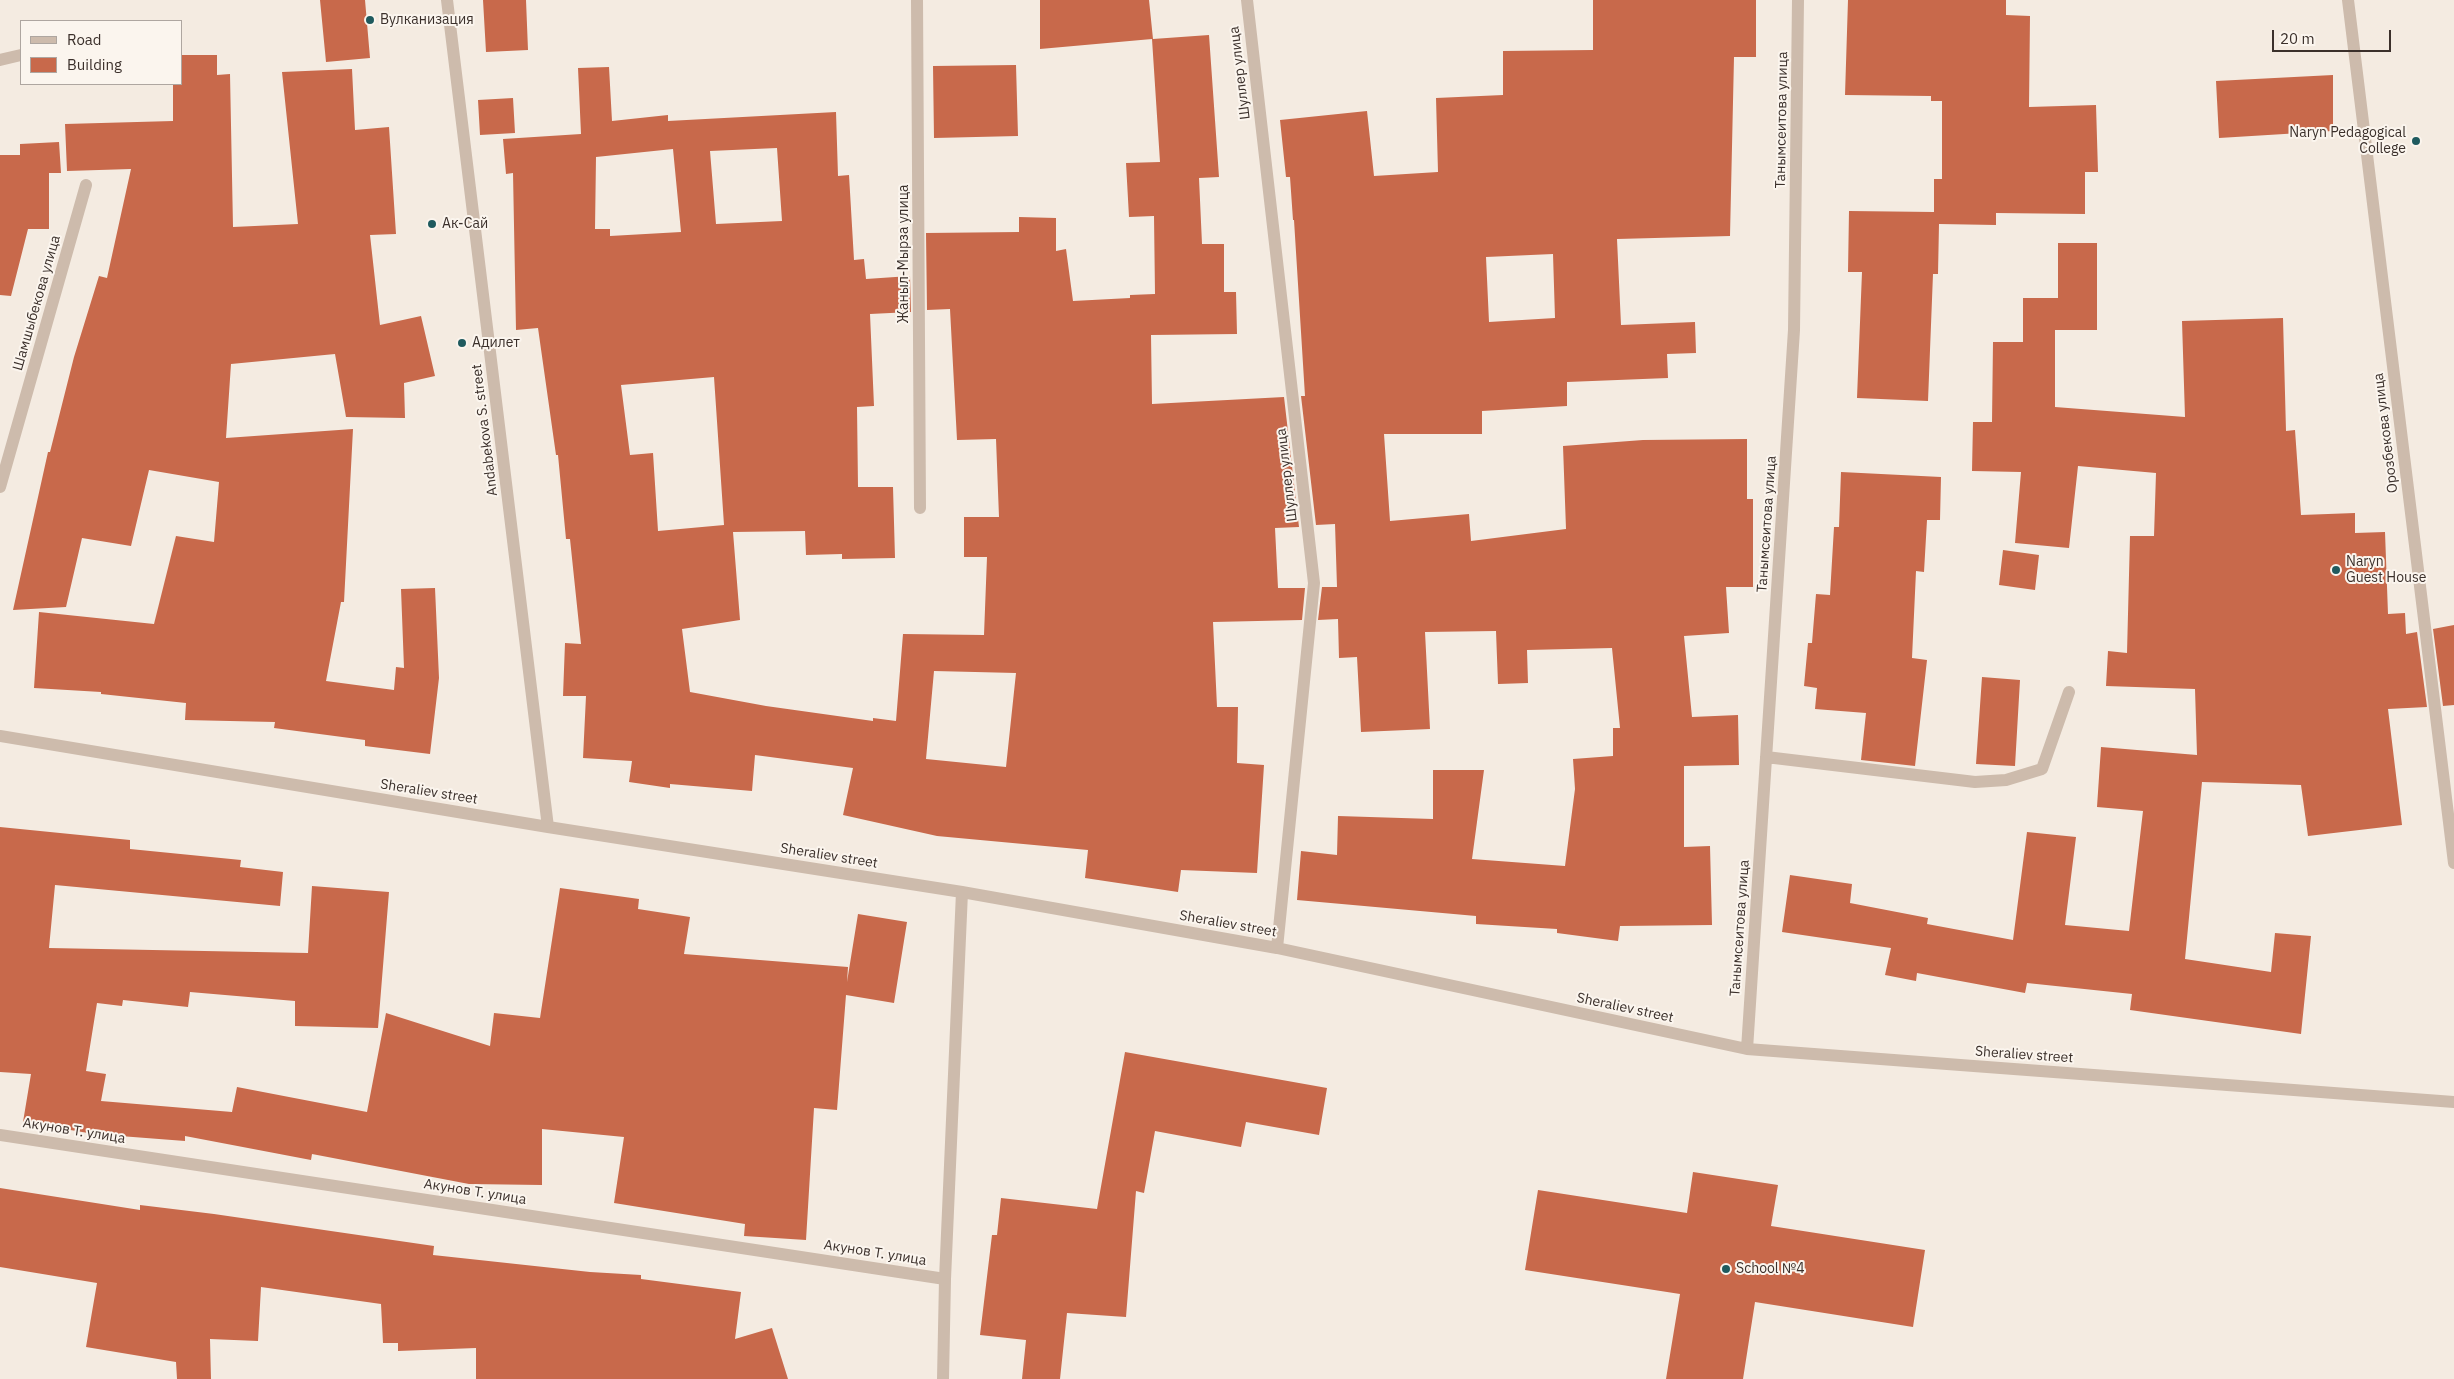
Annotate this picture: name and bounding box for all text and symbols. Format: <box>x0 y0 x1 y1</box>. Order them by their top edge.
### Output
place label: Вулканизация <box>380 12 474 28</box>
marker: Вулканизация <box>364 14 376 26</box>
legend <box>20 20 182 85</box>
scale bar <box>2274 20 2393 52</box>
street label: Шуллер улица <box>1226 25 1254 121</box>
text: 20 m <box>2280 29 2315 48</box>
text: Road <box>67 30 102 49</box>
street label: Танымсеитова улица <box>1772 51 1792 189</box>
text: Building <box>67 55 122 74</box>
place label: Naryn Pedagogical College <box>2289 125 2406 158</box>
marker: Naryn Pedagogical College <box>2410 135 2422 147</box>
street label: Жаныл-Мырза улица <box>896 184 912 324</box>
place label: Ак-Сай <box>442 216 488 232</box>
marker: Ак-Сай <box>426 218 438 230</box>
street label: Шамшыбекова улица <box>10 233 64 373</box>
place label: Адилет <box>472 335 520 351</box>
marker: Адилет <box>456 337 468 349</box>
street label: Andabekova S. street <box>469 363 501 497</box>
street label: Орозбекова улица <box>2370 372 2402 494</box>
street label: Шуллер улица <box>1273 427 1301 523</box>
street label: Танымсеитова улица <box>1754 455 1780 593</box>
place label: Naryn Guest House <box>2346 554 2426 586</box>
marker: Naryn Guest House <box>2330 564 2342 576</box>
street label: Sheraliev street <box>379 776 479 808</box>
street label: Sheraliev street <box>779 840 879 872</box>
street label: Танымсеитова улица <box>1727 859 1753 997</box>
street label: Sheraliev street <box>1178 907 1278 941</box>
street label: Sheraliev street <box>1575 990 1675 1026</box>
street label: Sheraliev street <box>1974 1043 2074 1067</box>
street label: Акунов Т. улица <box>22 1115 126 1147</box>
street label: Акунов Т. улица <box>423 1176 527 1208</box>
street label: Акунов Т. улица <box>823 1237 927 1269</box>
place label: School №4 <box>1736 1261 1805 1277</box>
marker: School №4 <box>1720 1263 1732 1275</box>

